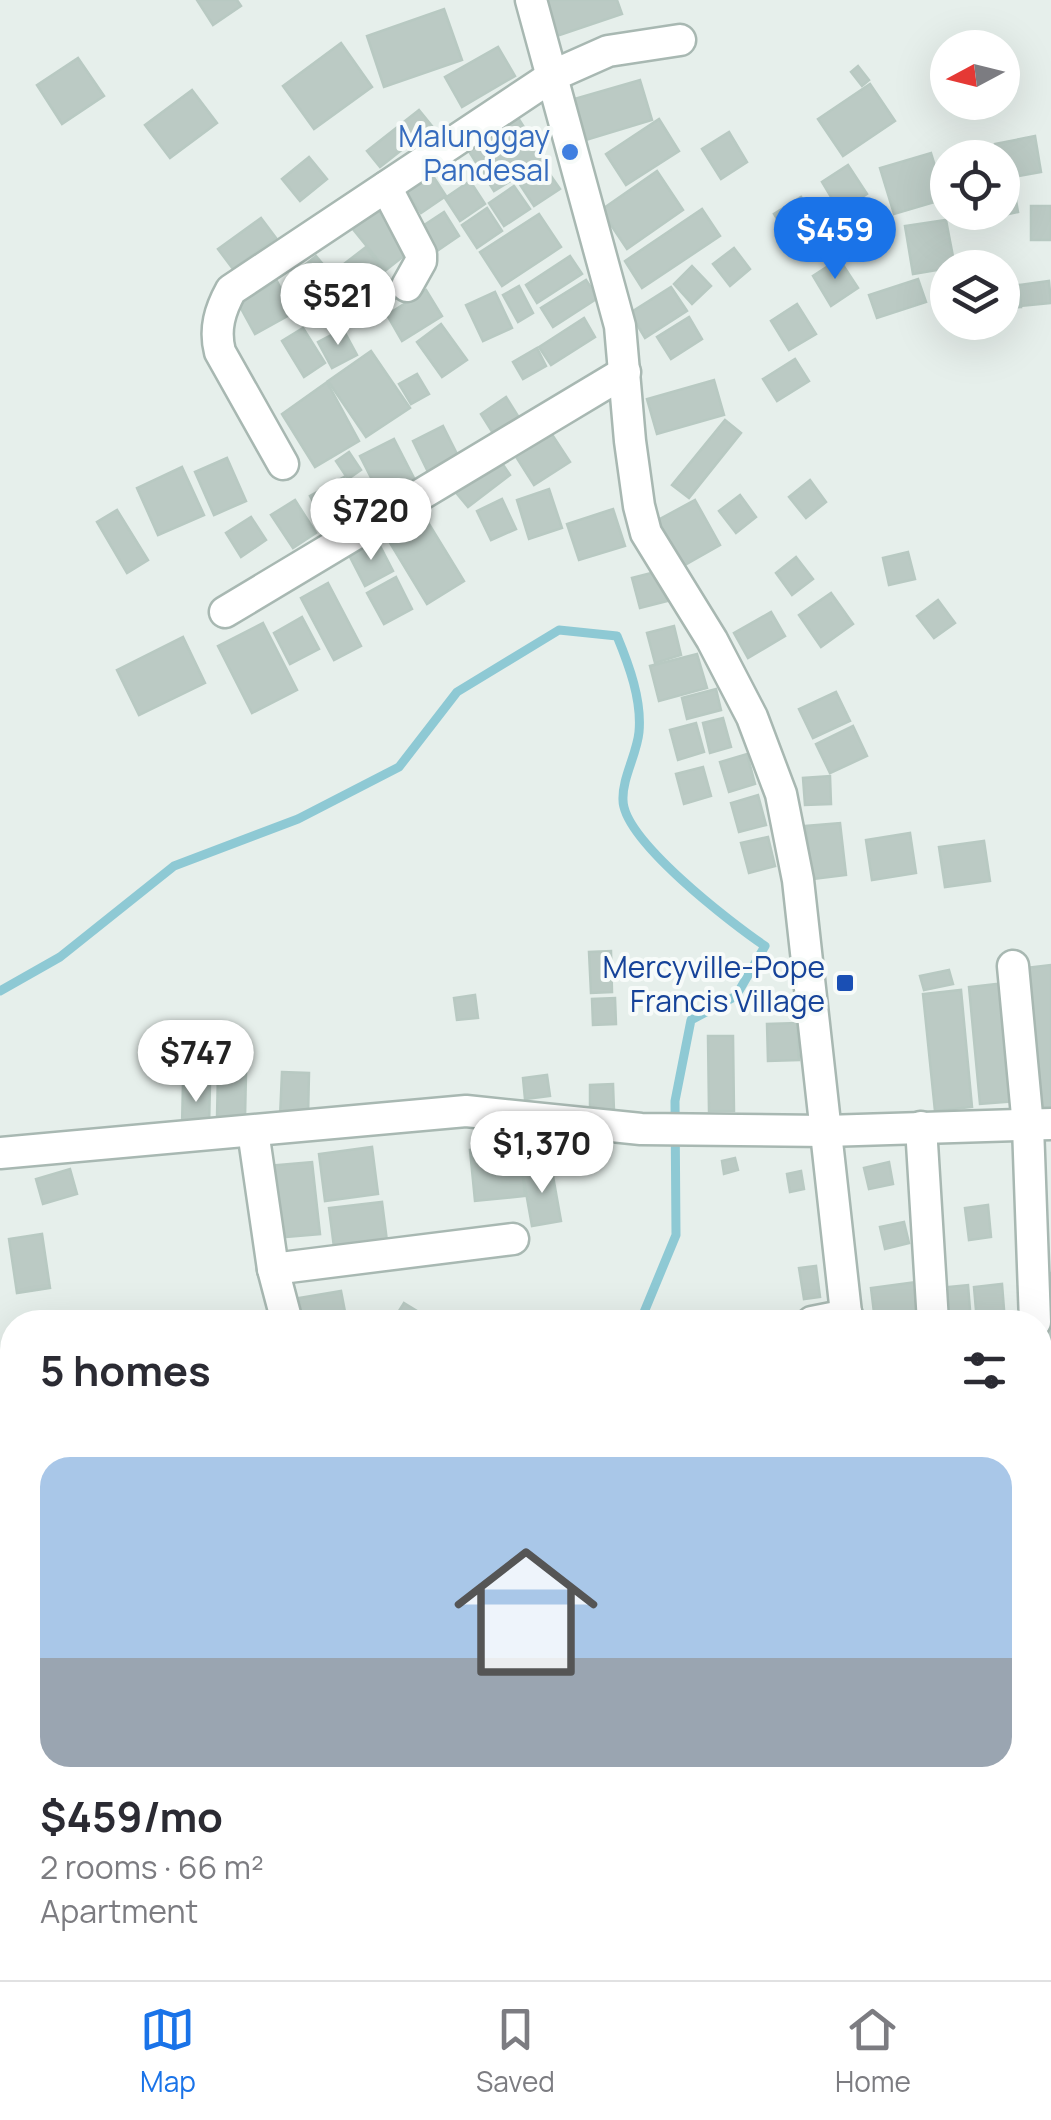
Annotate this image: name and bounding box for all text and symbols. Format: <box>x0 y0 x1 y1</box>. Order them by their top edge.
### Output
north arrow <box>930 30 1020 120</box>
map controls <box>930 30 1020 340</box>
place label: Malunggay Pandesal <box>398 115 550 190</box>
button: locate <box>930 140 1020 230</box>
marker: Malunggay Pandesal <box>559 141 581 163</box>
pin: $459 <box>776 197 894 282</box>
text: $459 <box>796 207 874 251</box>
button: layers <box>930 250 1020 340</box>
pin: $521 <box>279 263 397 348</box>
text: $521 <box>302 273 374 317</box>
pin: $720 <box>312 478 430 563</box>
text: $720 <box>332 488 410 532</box>
place label: Mercyville-Pope Francis Village <box>602 946 825 1021</box>
marker: Mercyville-Pope Francis Village <box>834 972 856 994</box>
pin: $747 <box>137 1020 255 1105</box>
text: $747 <box>160 1030 232 1074</box>
pin: $1,370 <box>461 1111 623 1196</box>
text: $1,370 <box>492 1121 592 1165</box>
text: 5 homes <box>40 1341 211 1399</box>
icon: filters <box>957 1343 1012 1398</box>
icon: home <box>436 1522 616 1702</box>
text: $459/mo <box>40 1787 223 1845</box>
text: 2 rooms · 66 m² <box>40 1845 264 1889</box>
text: Apartment <box>40 1889 198 1933</box>
tab: Map <box>140 2002 196 2100</box>
tab: Saved <box>476 2002 555 2100</box>
tab: Home <box>835 2002 911 2100</box>

